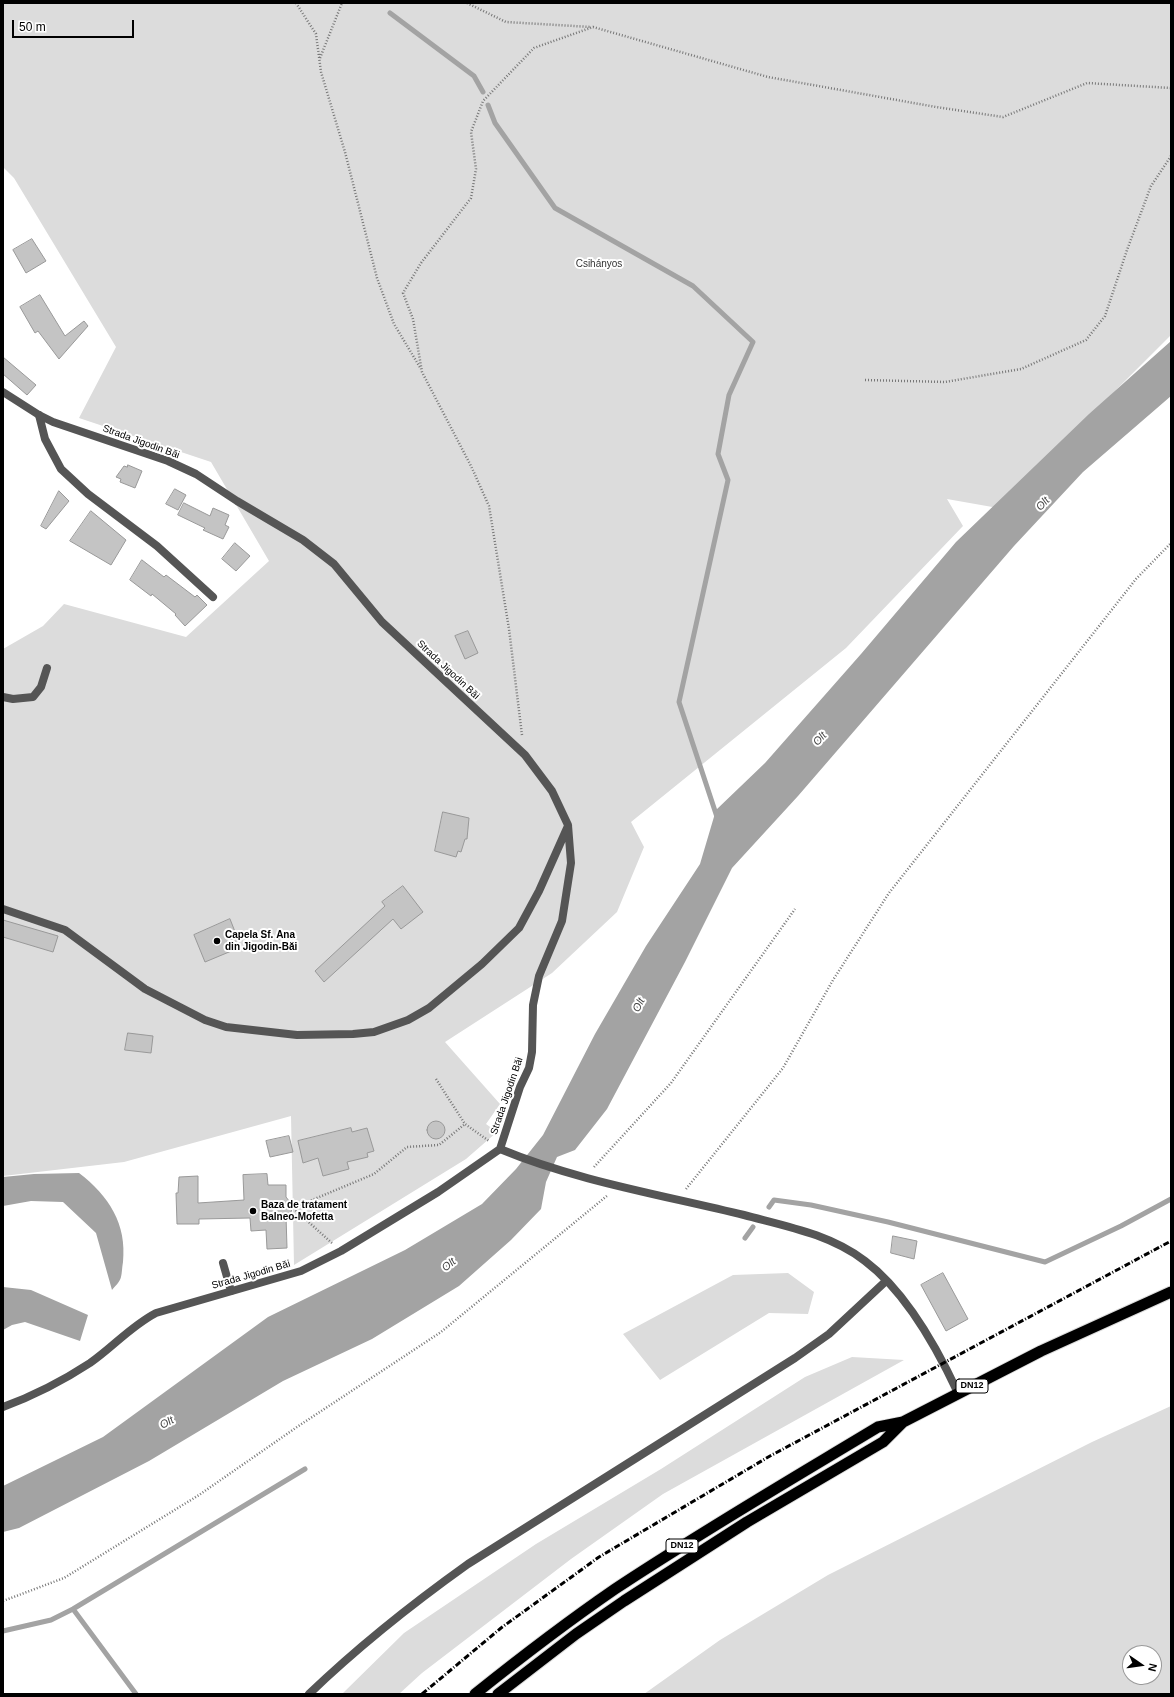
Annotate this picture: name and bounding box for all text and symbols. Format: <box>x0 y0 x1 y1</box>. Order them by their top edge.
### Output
scale bar <box>14 12 136 38</box>
text: 50 m <box>19 20 46 34</box>
park label: Csihányos <box>576 258 622 270</box>
street label: Strada Jigodin Băi <box>101 422 181 462</box>
water label: Olt <box>1033 494 1053 514</box>
street label: Strada Jigodin Băi <box>414 638 482 702</box>
water label: Olt <box>810 729 830 749</box>
place label: Capela Sf. Ana din Jigodin-Băi <box>225 929 297 952</box>
marker: Capela Sf. Ana din Jigodin-Băi <box>212 936 222 946</box>
water label: Olt <box>630 996 648 1014</box>
street label: Strada Jigodin Băi <box>488 1056 526 1136</box>
place label: Baza de tratament Balneo-Mofetta <box>261 1199 347 1222</box>
marker: Baza de tratament Balneo-Mofetta <box>248 1206 258 1216</box>
water label: Olt <box>439 1255 459 1275</box>
street label: Strada Jigodin Băi <box>210 1258 292 1292</box>
road number: DN12 <box>956 1379 988 1393</box>
water label: Olt <box>158 1414 176 1432</box>
road number: DN12 <box>666 1539 698 1553</box>
north arrow <box>1122 1645 1162 1685</box>
text: N <box>1146 1662 1159 1673</box>

